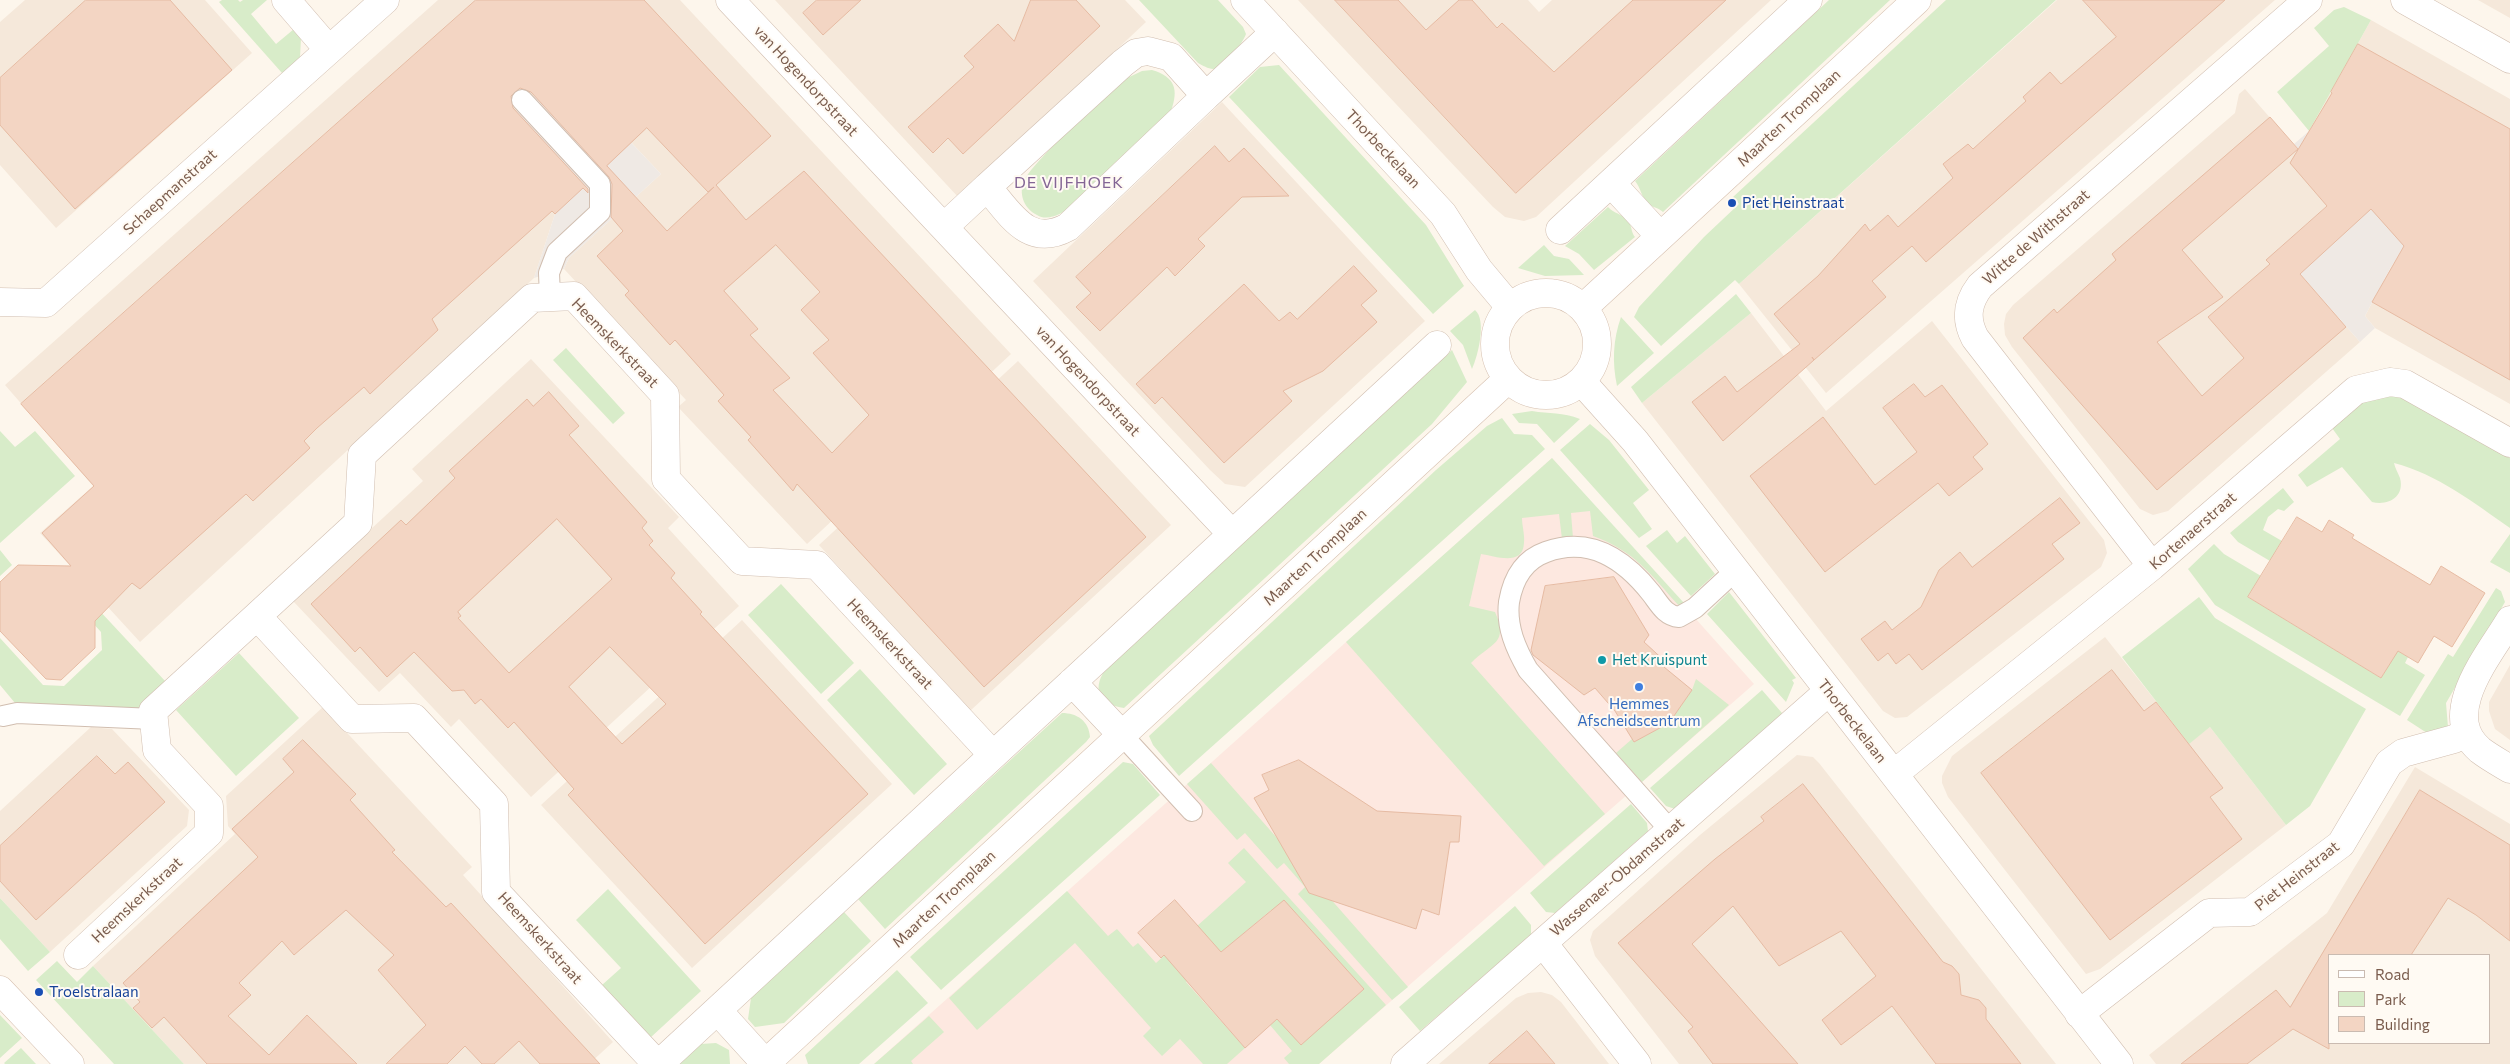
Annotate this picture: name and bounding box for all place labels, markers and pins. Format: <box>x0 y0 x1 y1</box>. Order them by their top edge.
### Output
place label: Piet Heinstraat <box>1742 194 1844 212</box>
marker: Piet Heinstraat <box>1726 197 1738 209</box>
place label: Het Kruispunt <box>1612 651 1707 669</box>
marker: Het Kruispunt <box>1596 654 1608 666</box>
marker: Hemmes Afscheidscentrum <box>1633 681 1645 693</box>
place label: Hemmes Afscheidscentrum <box>1577 695 1701 730</box>
place label: Troelstralaan <box>49 983 138 1001</box>
marker: Troelstralaan <box>33 986 45 998</box>

